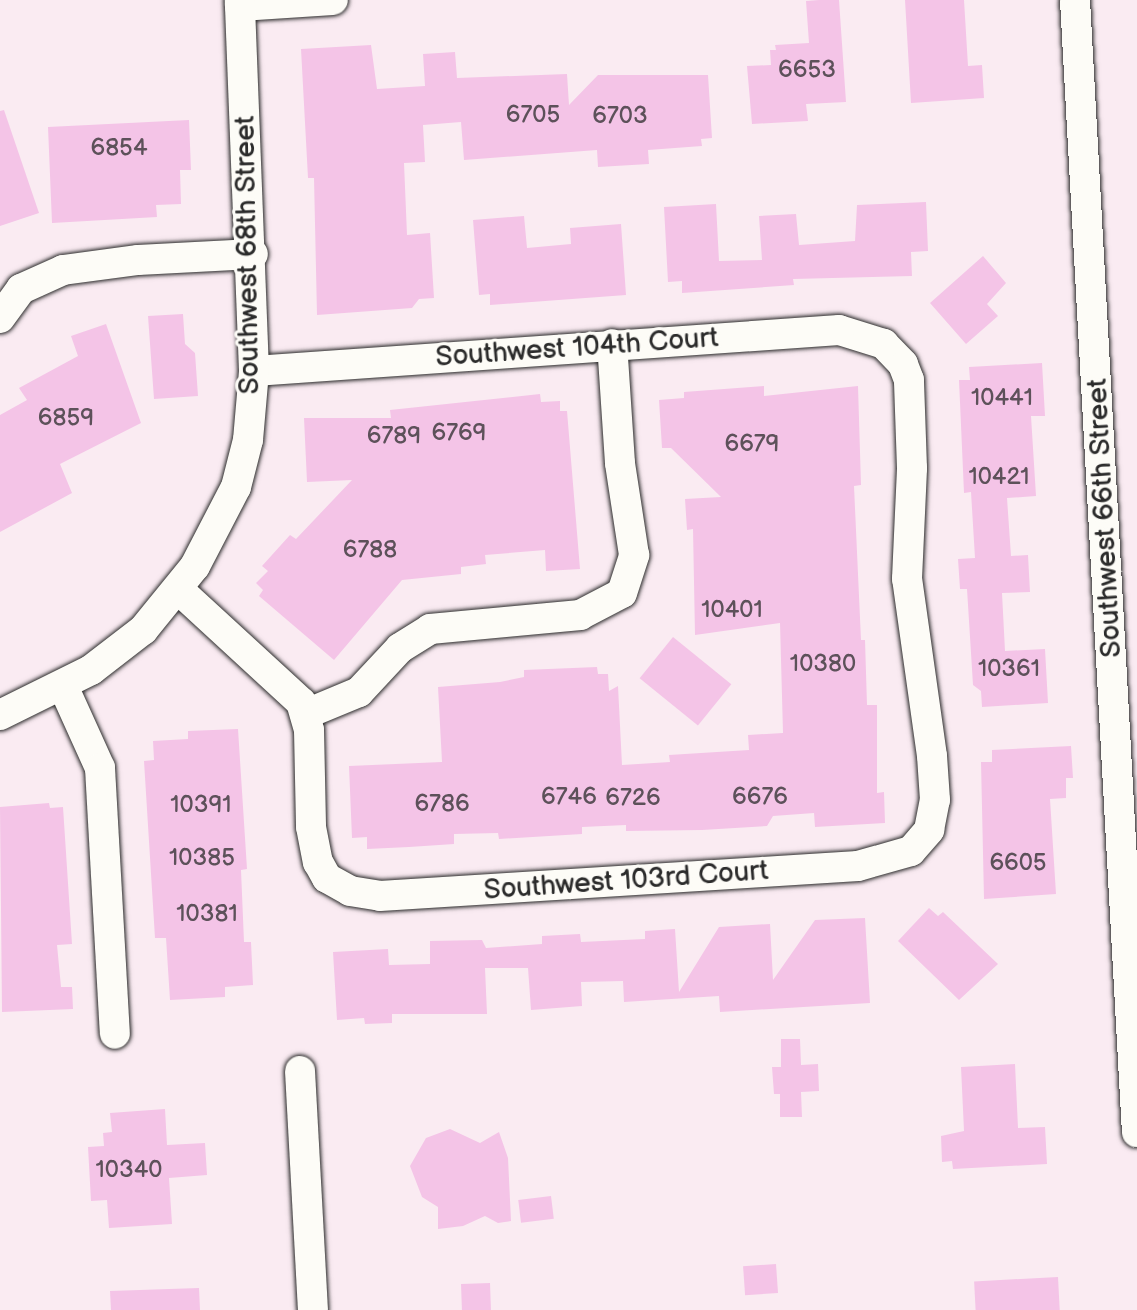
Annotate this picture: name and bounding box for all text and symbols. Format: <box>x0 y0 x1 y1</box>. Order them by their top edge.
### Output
house number: 6653 <box>778 56 836 84</box>
house number: 6705 <box>506 101 560 129</box>
house number: 6703 <box>592 102 648 130</box>
street label: Southwest 68th Street <box>229 115 267 395</box>
house number: 6854 <box>90 134 148 162</box>
street label: Southwest 104th Court <box>434 321 720 375</box>
street label: Southwest 66th Street <box>1081 377 1129 659</box>
house number: 10441 <box>971 384 1033 412</box>
house number: 6859 <box>38 404 94 432</box>
house number: 6769 <box>432 419 486 447</box>
house number: 6789 <box>367 422 421 450</box>
house number: 6679 <box>725 430 779 458</box>
house number: 10421 <box>968 463 1030 491</box>
house number: 6788 <box>343 536 397 564</box>
house number: 10401 <box>701 596 763 624</box>
house number: 10380 <box>790 650 856 678</box>
house number: 10361 <box>978 655 1040 683</box>
house number: 6746 <box>541 783 597 811</box>
house number: 6676 <box>732 783 788 811</box>
house number: 6726 <box>605 784 661 812</box>
house number: 6786 <box>414 790 470 818</box>
house number: 10391 <box>170 791 232 819</box>
house number: 10385 <box>169 844 235 872</box>
house number: 6605 <box>989 849 1047 877</box>
street label: Southwest 103rd Court <box>483 854 769 908</box>
house number: 10381 <box>176 900 238 928</box>
house number: 10340 <box>96 1156 162 1184</box>

